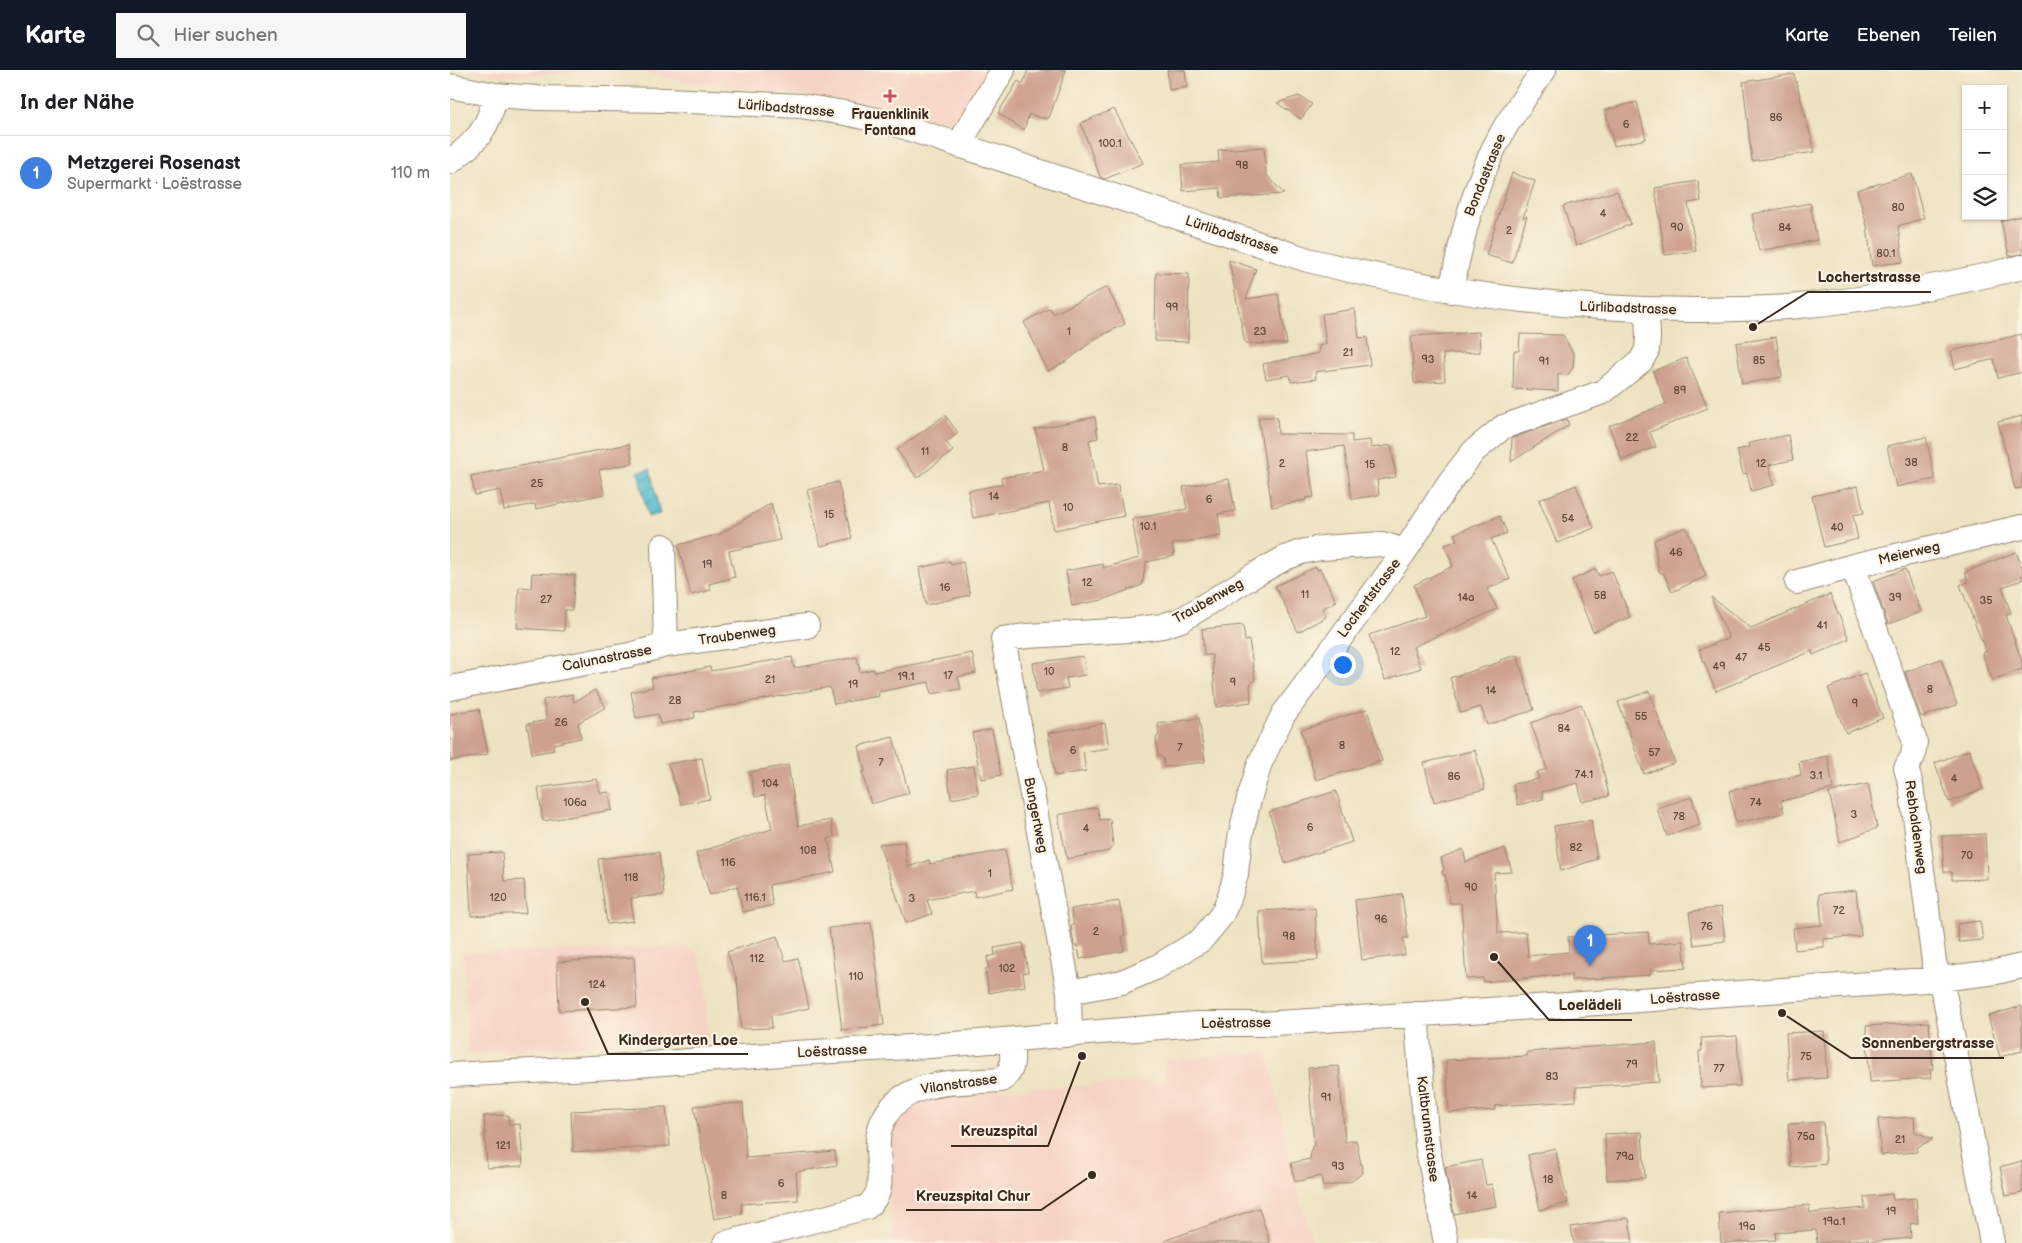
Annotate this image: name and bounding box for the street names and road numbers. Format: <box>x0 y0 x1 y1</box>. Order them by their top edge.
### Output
street label: Lürlibadstrasse <box>737 95 835 121</box>
street label: Bondastrasse <box>1461 131 1509 219</box>
street label: Lürlibadstrasse <box>1183 212 1281 258</box>
street label: Lürlibadstrasse <box>1579 298 1677 318</box>
street label: Meierweg <box>1877 538 1941 568</box>
street label: Lochertstrasse <box>1334 555 1404 641</box>
street label: Traubenweg <box>1170 575 1246 627</box>
street label: Traubenweg <box>697 621 777 649</box>
street label: Calunastrasse <box>561 641 653 675</box>
street label: Bungertweg <box>1020 776 1052 854</box>
street label: Rebhaldenweg <box>1901 779 1931 875</box>
street label: Loëstrasse <box>1649 986 1721 1008</box>
street label: Loëstrasse <box>1201 1014 1271 1032</box>
street label: Loëstrasse <box>797 1041 867 1061</box>
street label: Vilanstrasse <box>920 1070 998 1098</box>
street label: Kaltbrunnstrasse <box>1413 1075 1443 1183</box>

